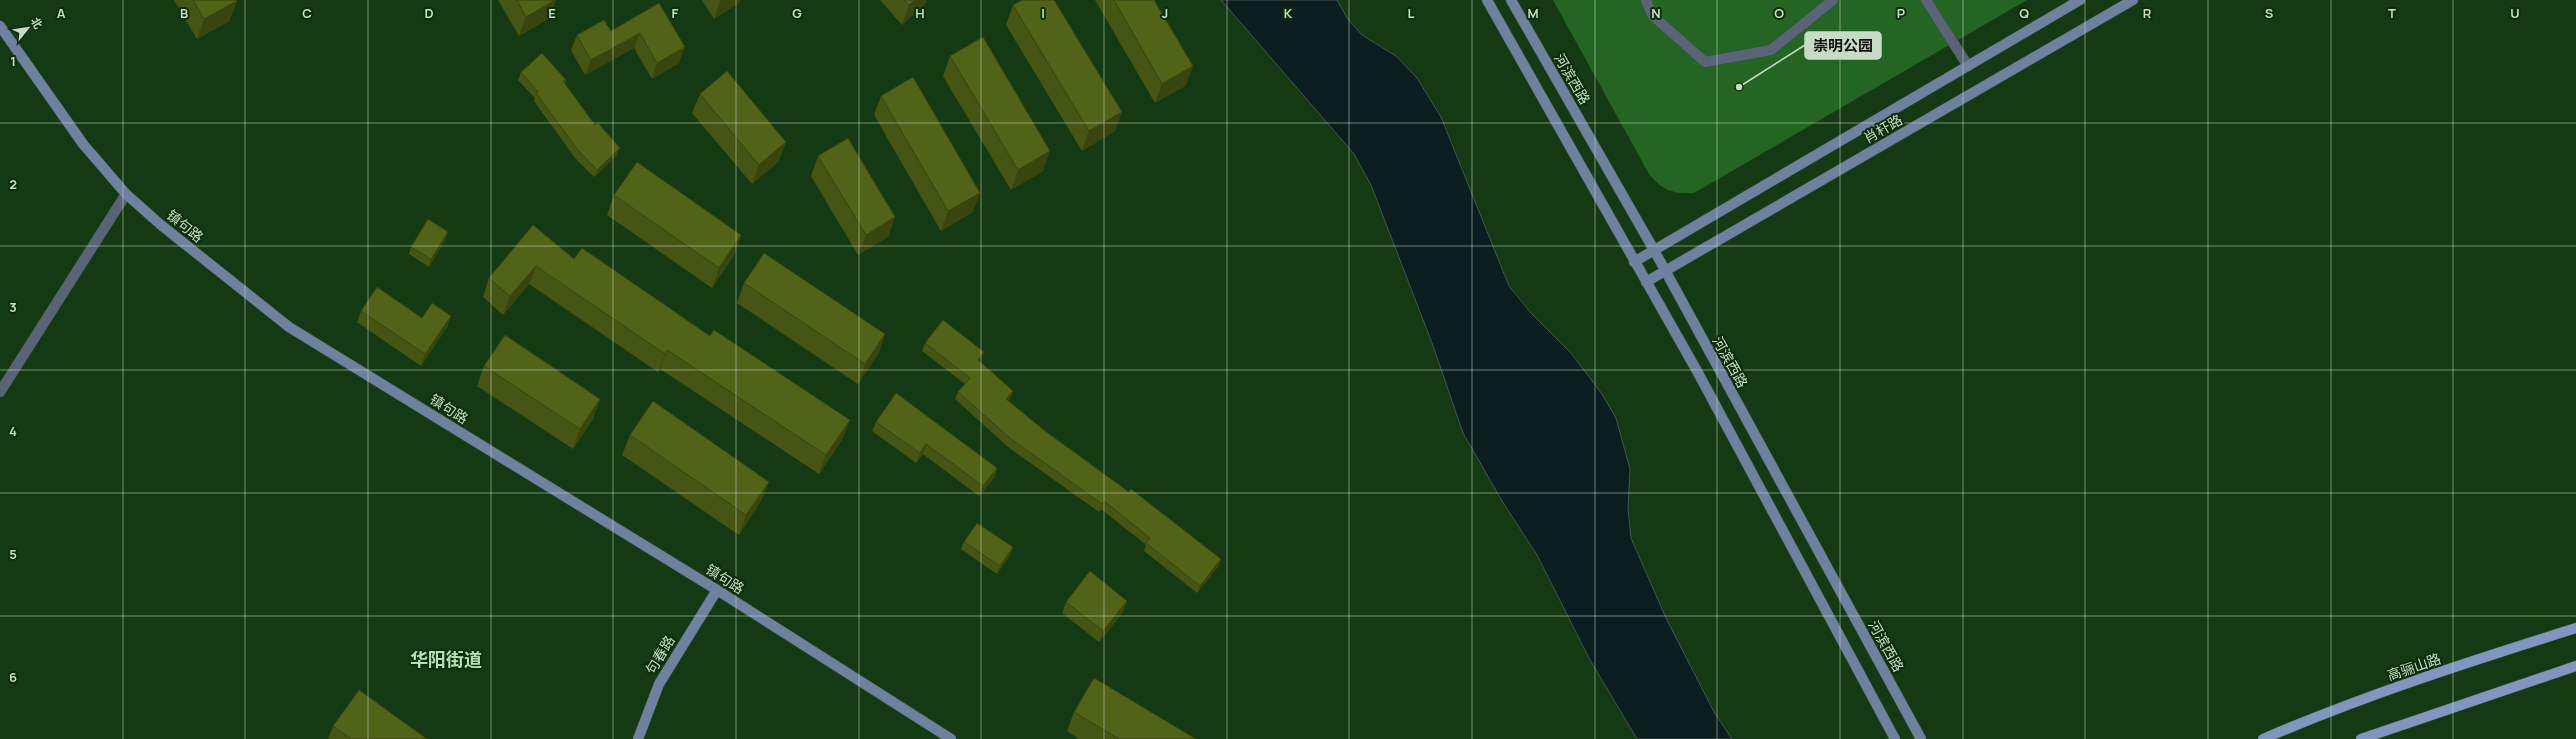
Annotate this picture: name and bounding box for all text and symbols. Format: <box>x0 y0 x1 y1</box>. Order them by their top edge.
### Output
text: A <box>57 4 66 22</box>
text: B <box>180 4 188 22</box>
text: C <box>302 4 312 22</box>
text: D <box>424 4 434 22</box>
text: E <box>548 4 556 22</box>
text: F <box>672 4 679 22</box>
text: G <box>792 4 802 22</box>
text: H <box>915 4 925 22</box>
text: I <box>1041 4 1045 22</box>
text: J <box>1162 4 1168 22</box>
text: K <box>1284 4 1293 22</box>
text: L <box>1408 4 1415 22</box>
text: M <box>1527 4 1539 22</box>
text: N <box>1651 4 1661 22</box>
text: O <box>1774 4 1784 22</box>
text: P <box>1897 4 1905 22</box>
text: Q <box>2019 4 2029 22</box>
text: R <box>2143 4 2152 22</box>
text: S <box>2265 4 2274 22</box>
text: T <box>2388 4 2396 22</box>
text: U <box>2510 4 2520 22</box>
north arrow <box>8 8 48 48</box>
text: 北 <box>28 14 46 31</box>
callout: 崇明公园 <box>1805 32 1881 59</box>
text: 崇明公园 <box>1813 35 1873 56</box>
street label: 河滨西路 <box>1550 50 1595 108</box>
text: 1 <box>10 52 16 70</box>
street label: 肖杆路 <box>1860 110 1906 147</box>
text: 2 <box>9 175 17 193</box>
street label: 镇句路 <box>163 205 208 246</box>
text: 3 <box>9 298 17 316</box>
street label: 河滨西路 <box>1709 333 1752 391</box>
street label: 镇句路 <box>426 389 472 428</box>
text: 4 <box>9 422 17 440</box>
text: 5 <box>9 545 17 563</box>
street label: 镇句路 <box>702 559 748 598</box>
street label: 河滨西路 <box>1865 617 1908 675</box>
street label: 句春路 <box>641 632 679 678</box>
district label: 华阳街道 <box>410 647 482 671</box>
street label: 高骊山路 <box>2384 648 2443 685</box>
text: 6 <box>9 668 17 686</box>

